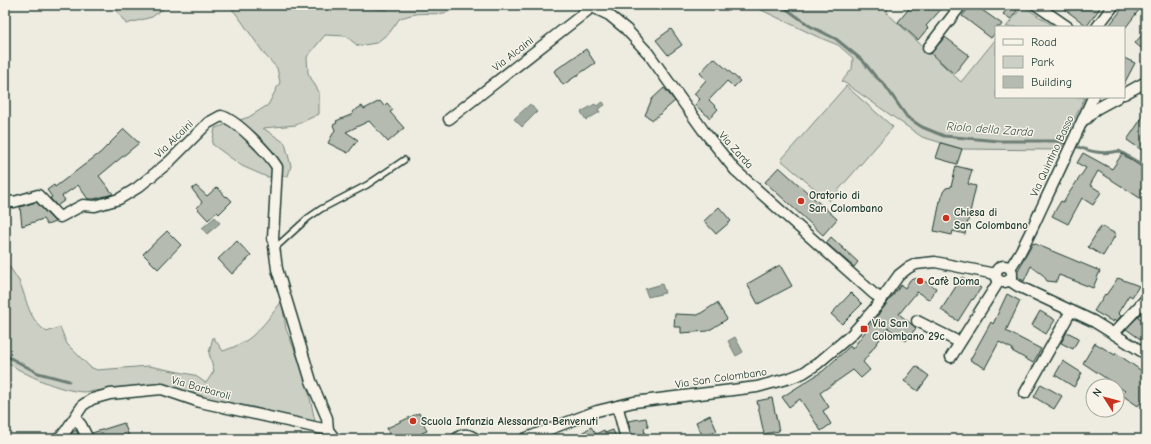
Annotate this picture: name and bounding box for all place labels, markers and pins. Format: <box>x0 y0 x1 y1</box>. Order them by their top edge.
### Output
place label: Oratorio di San Colombano <box>809 189 883 215</box>
marker: Oratorio di San Colombano <box>796 196 806 206</box>
place label: Chiesa di San Colombano <box>954 206 1028 232</box>
marker: Chiesa di San Colombano <box>941 213 951 223</box>
place label: Cafè Doma <box>928 275 980 288</box>
marker: Cafè Doma <box>915 276 925 286</box>
place label: Via San Colombano 29c <box>872 317 945 343</box>
marker: Via San Colombano 29c <box>859 324 869 334</box>
place label: Scuola Infanzia Alessandra Benvenuti <box>421 415 598 428</box>
marker: Scuola Infanzia Alessandra Benvenuti <box>408 416 418 426</box>

